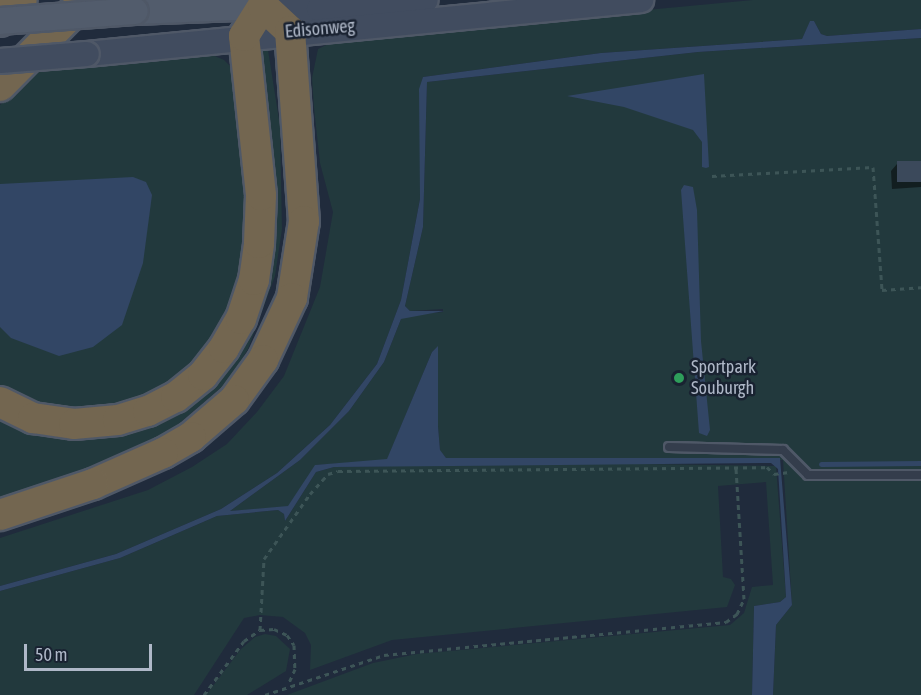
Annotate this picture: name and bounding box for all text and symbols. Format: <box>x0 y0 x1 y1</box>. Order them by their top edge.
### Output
street label: Edisonweg <box>284 15 356 43</box>
place label: Sportpark Souburgh <box>691 357 756 400</box>
marker: Sportpark Souburgh <box>672 371 686 385</box>
scale bar <box>27 632 154 670</box>
text: 50 m <box>35 644 67 665</box>

